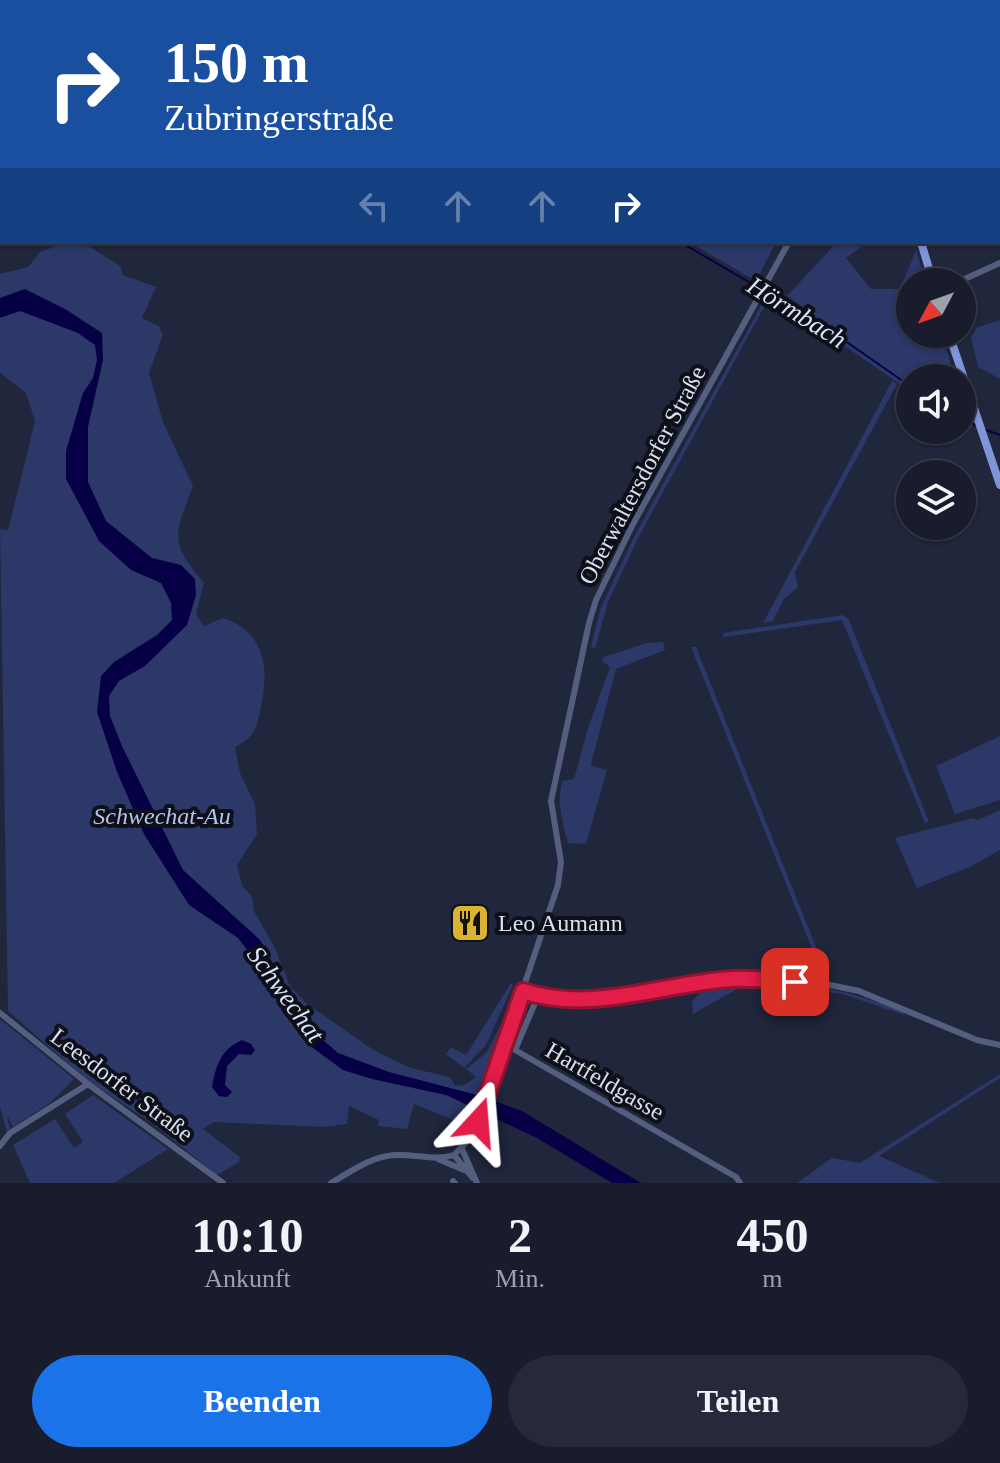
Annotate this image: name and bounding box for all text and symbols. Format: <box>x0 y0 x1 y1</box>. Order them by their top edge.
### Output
icon: right <box>32 32 136 136</box>
text: 150 m <box>164 32 309 94</box>
text: Zubringerstraße <box>164 98 394 138</box>
icon: left <box>352 184 396 228</box>
icon: ahead <box>436 184 480 228</box>
icon: ahead <box>520 184 564 228</box>
icon: right <box>604 184 648 228</box>
north arrow <box>896 268 976 348</box>
map controls <box>896 268 976 540</box>
water label: Hörmbach <box>741 270 852 354</box>
street label: Oberwaltersdorfer Straße <box>573 362 711 588</box>
button: sound <box>896 364 976 444</box>
button: layers <box>896 460 976 540</box>
park label: Schwechat-Au <box>93 803 231 829</box>
restaurant icon: Leo Aumann <box>449 902 491 944</box>
place label: Leo Aumann <box>498 910 623 936</box>
water label: Schwechat <box>241 941 330 1048</box>
pin <box>761 948 829 1016</box>
icon: arrive <box>773 960 817 1004</box>
street label: Leesdorfer Straße <box>46 1023 198 1147</box>
street label: Hartfeldgasse <box>541 1037 669 1125</box>
position arrow <box>436 1080 520 1164</box>
text: 10:10 <box>192 1209 304 1262</box>
text: 2 <box>508 1209 532 1262</box>
text: 450 <box>736 1209 808 1262</box>
text: Ankunft <box>204 1264 291 1293</box>
text: Min. <box>495 1264 545 1293</box>
text: m <box>762 1264 783 1293</box>
button: Beenden <box>32 1355 492 1447</box>
button: Teilen <box>508 1355 968 1447</box>

